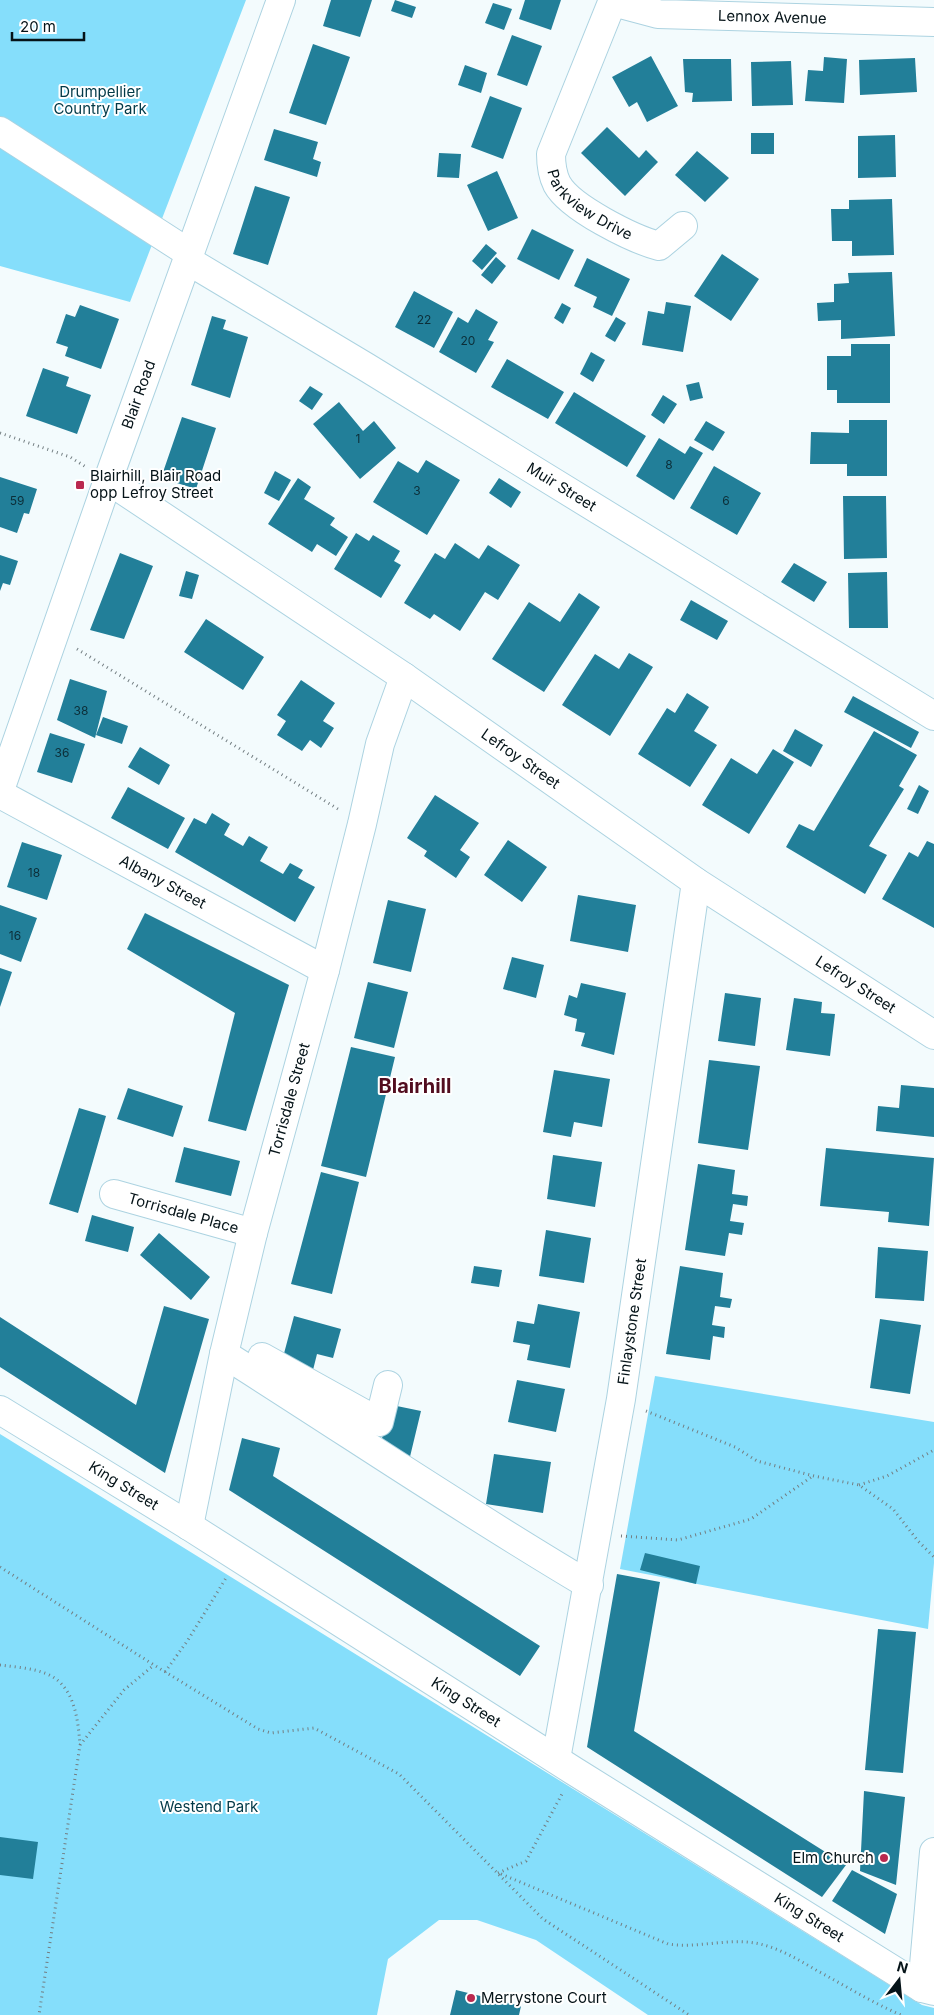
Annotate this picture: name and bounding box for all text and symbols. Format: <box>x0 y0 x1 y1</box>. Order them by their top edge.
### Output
street label: Lennox Avenue <box>718 6 827 28</box>
scale bar <box>12 10 85 42</box>
text: 20 m <box>20 17 56 36</box>
park label: Drumpellier Country Park <box>53 82 147 118</box>
street label: Parkview Drive <box>543 167 636 244</box>
house number: 22 <box>417 312 431 327</box>
house number: 20 <box>461 333 475 348</box>
street label: Blair Road <box>117 358 159 431</box>
house number: 1 <box>356 431 360 446</box>
house number: 8 <box>665 457 673 472</box>
street label: Muir Street <box>523 458 600 515</box>
place label: Blairhill, Blair Road opp Lefroy Street <box>90 466 221 502</box>
marker: Blairhill, Blair Road opp Lefroy Street <box>74 479 86 491</box>
house number: 3 <box>413 483 421 498</box>
house number: 59 <box>10 493 24 508</box>
house number: 6 <box>722 493 730 508</box>
house number: 38 <box>74 703 88 718</box>
street label: Lefroy Street <box>478 724 564 793</box>
house number: 36 <box>55 745 69 760</box>
street label: Albany Street <box>116 851 209 913</box>
house number: 18 <box>28 865 40 880</box>
house number: 16 <box>9 928 21 943</box>
street label: Lefroy Street <box>812 951 900 1017</box>
street label: Torrisdale Street <box>264 1040 314 1159</box>
district label: Blairhill <box>379 1074 451 1098</box>
street label: Torrisdale Place <box>126 1188 241 1238</box>
street label: Finlaystone Street <box>613 1257 650 1386</box>
street label: King Street <box>85 1457 162 1514</box>
street label: King Street <box>428 1673 505 1731</box>
park label: Westend Park <box>160 1797 259 1816</box>
place label: Elm Church <box>792 1848 874 1867</box>
marker: Elm Church <box>878 1852 890 1864</box>
street label: King Street <box>771 1888 848 1946</box>
north arrow <box>874 1955 924 2005</box>
text: N <box>895 1957 910 1977</box>
place label: Merrystone Court <box>481 1988 607 2007</box>
marker: Merrystone Court <box>465 1992 477 2004</box>

